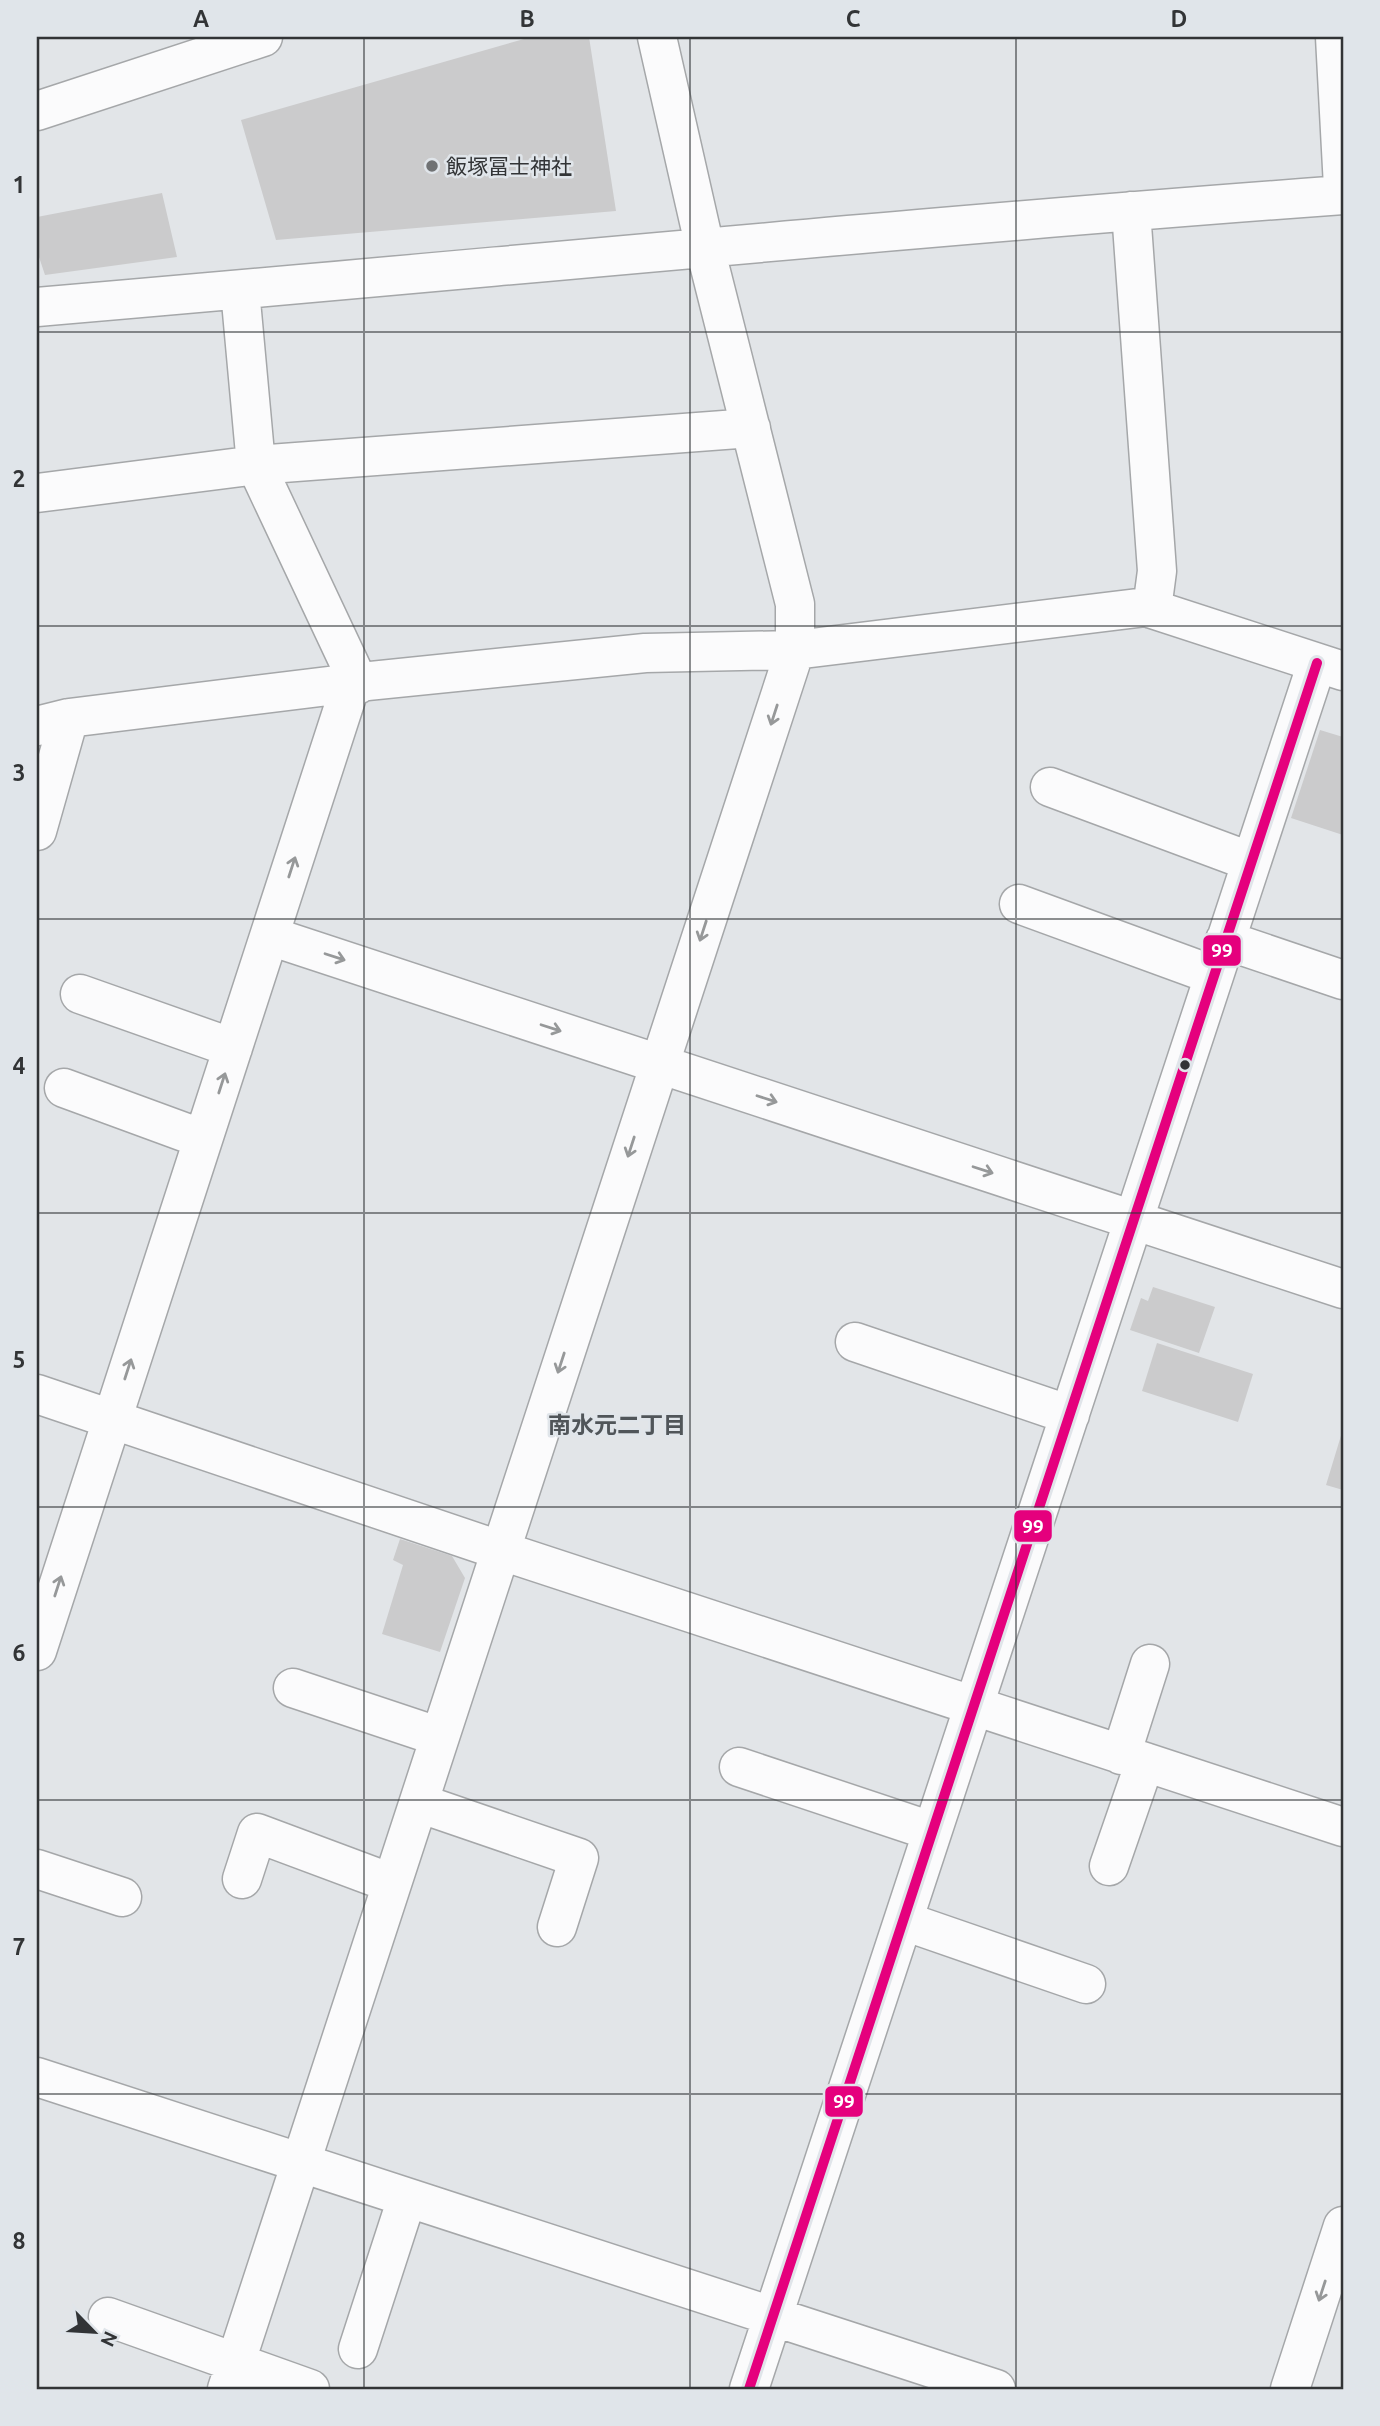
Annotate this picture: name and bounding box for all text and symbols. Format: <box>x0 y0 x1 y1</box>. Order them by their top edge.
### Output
text: A <box>193 6 209 31</box>
text: B <box>519 6 535 31</box>
text: C <box>846 6 861 31</box>
text: D <box>1171 6 1187 31</box>
place label: 飯塚冨士神社 <box>446 154 572 178</box>
marker: 飯塚冨士神社 <box>424 158 440 174</box>
text: 1 <box>13 172 25 197</box>
text: 2 <box>13 466 25 491</box>
one-way arrow <box>767 704 780 726</box>
text: 3 <box>13 760 25 785</box>
one-way arrow <box>286 856 299 878</box>
one-way arrow <box>695 919 708 941</box>
line badge: 99 <box>1202 934 1242 967</box>
text: 99 <box>1211 939 1233 961</box>
one-way arrow <box>323 952 345 965</box>
one-way arrow <box>540 1022 562 1035</box>
text: 4 <box>13 1053 26 1078</box>
unlabelled marker <box>1178 1058 1192 1072</box>
one-way arrow <box>216 1073 229 1095</box>
one-way arrow <box>756 1094 778 1106</box>
one-way arrow <box>624 1136 637 1158</box>
one-way arrow <box>972 1165 994 1177</box>
text: 5 <box>13 1347 25 1372</box>
one-way arrow <box>553 1352 566 1374</box>
one-way arrow <box>122 1359 135 1381</box>
district label: 南水元二丁目 <box>548 1412 686 1437</box>
line badge: 99 <box>1013 1509 1053 1543</box>
text: 99 <box>1022 1515 1044 1537</box>
one-way arrow <box>52 1575 65 1597</box>
text: 6 <box>13 1640 26 1665</box>
text: 7 <box>13 1934 25 1959</box>
line badge: 99 <box>824 2085 864 2118</box>
text: 99 <box>833 2090 855 2112</box>
text: 8 <box>13 2228 25 2253</box>
one-way arrow <box>1315 2279 1327 2301</box>
north arrow <box>60 2296 130 2366</box>
text: N <box>96 2328 122 2350</box>

